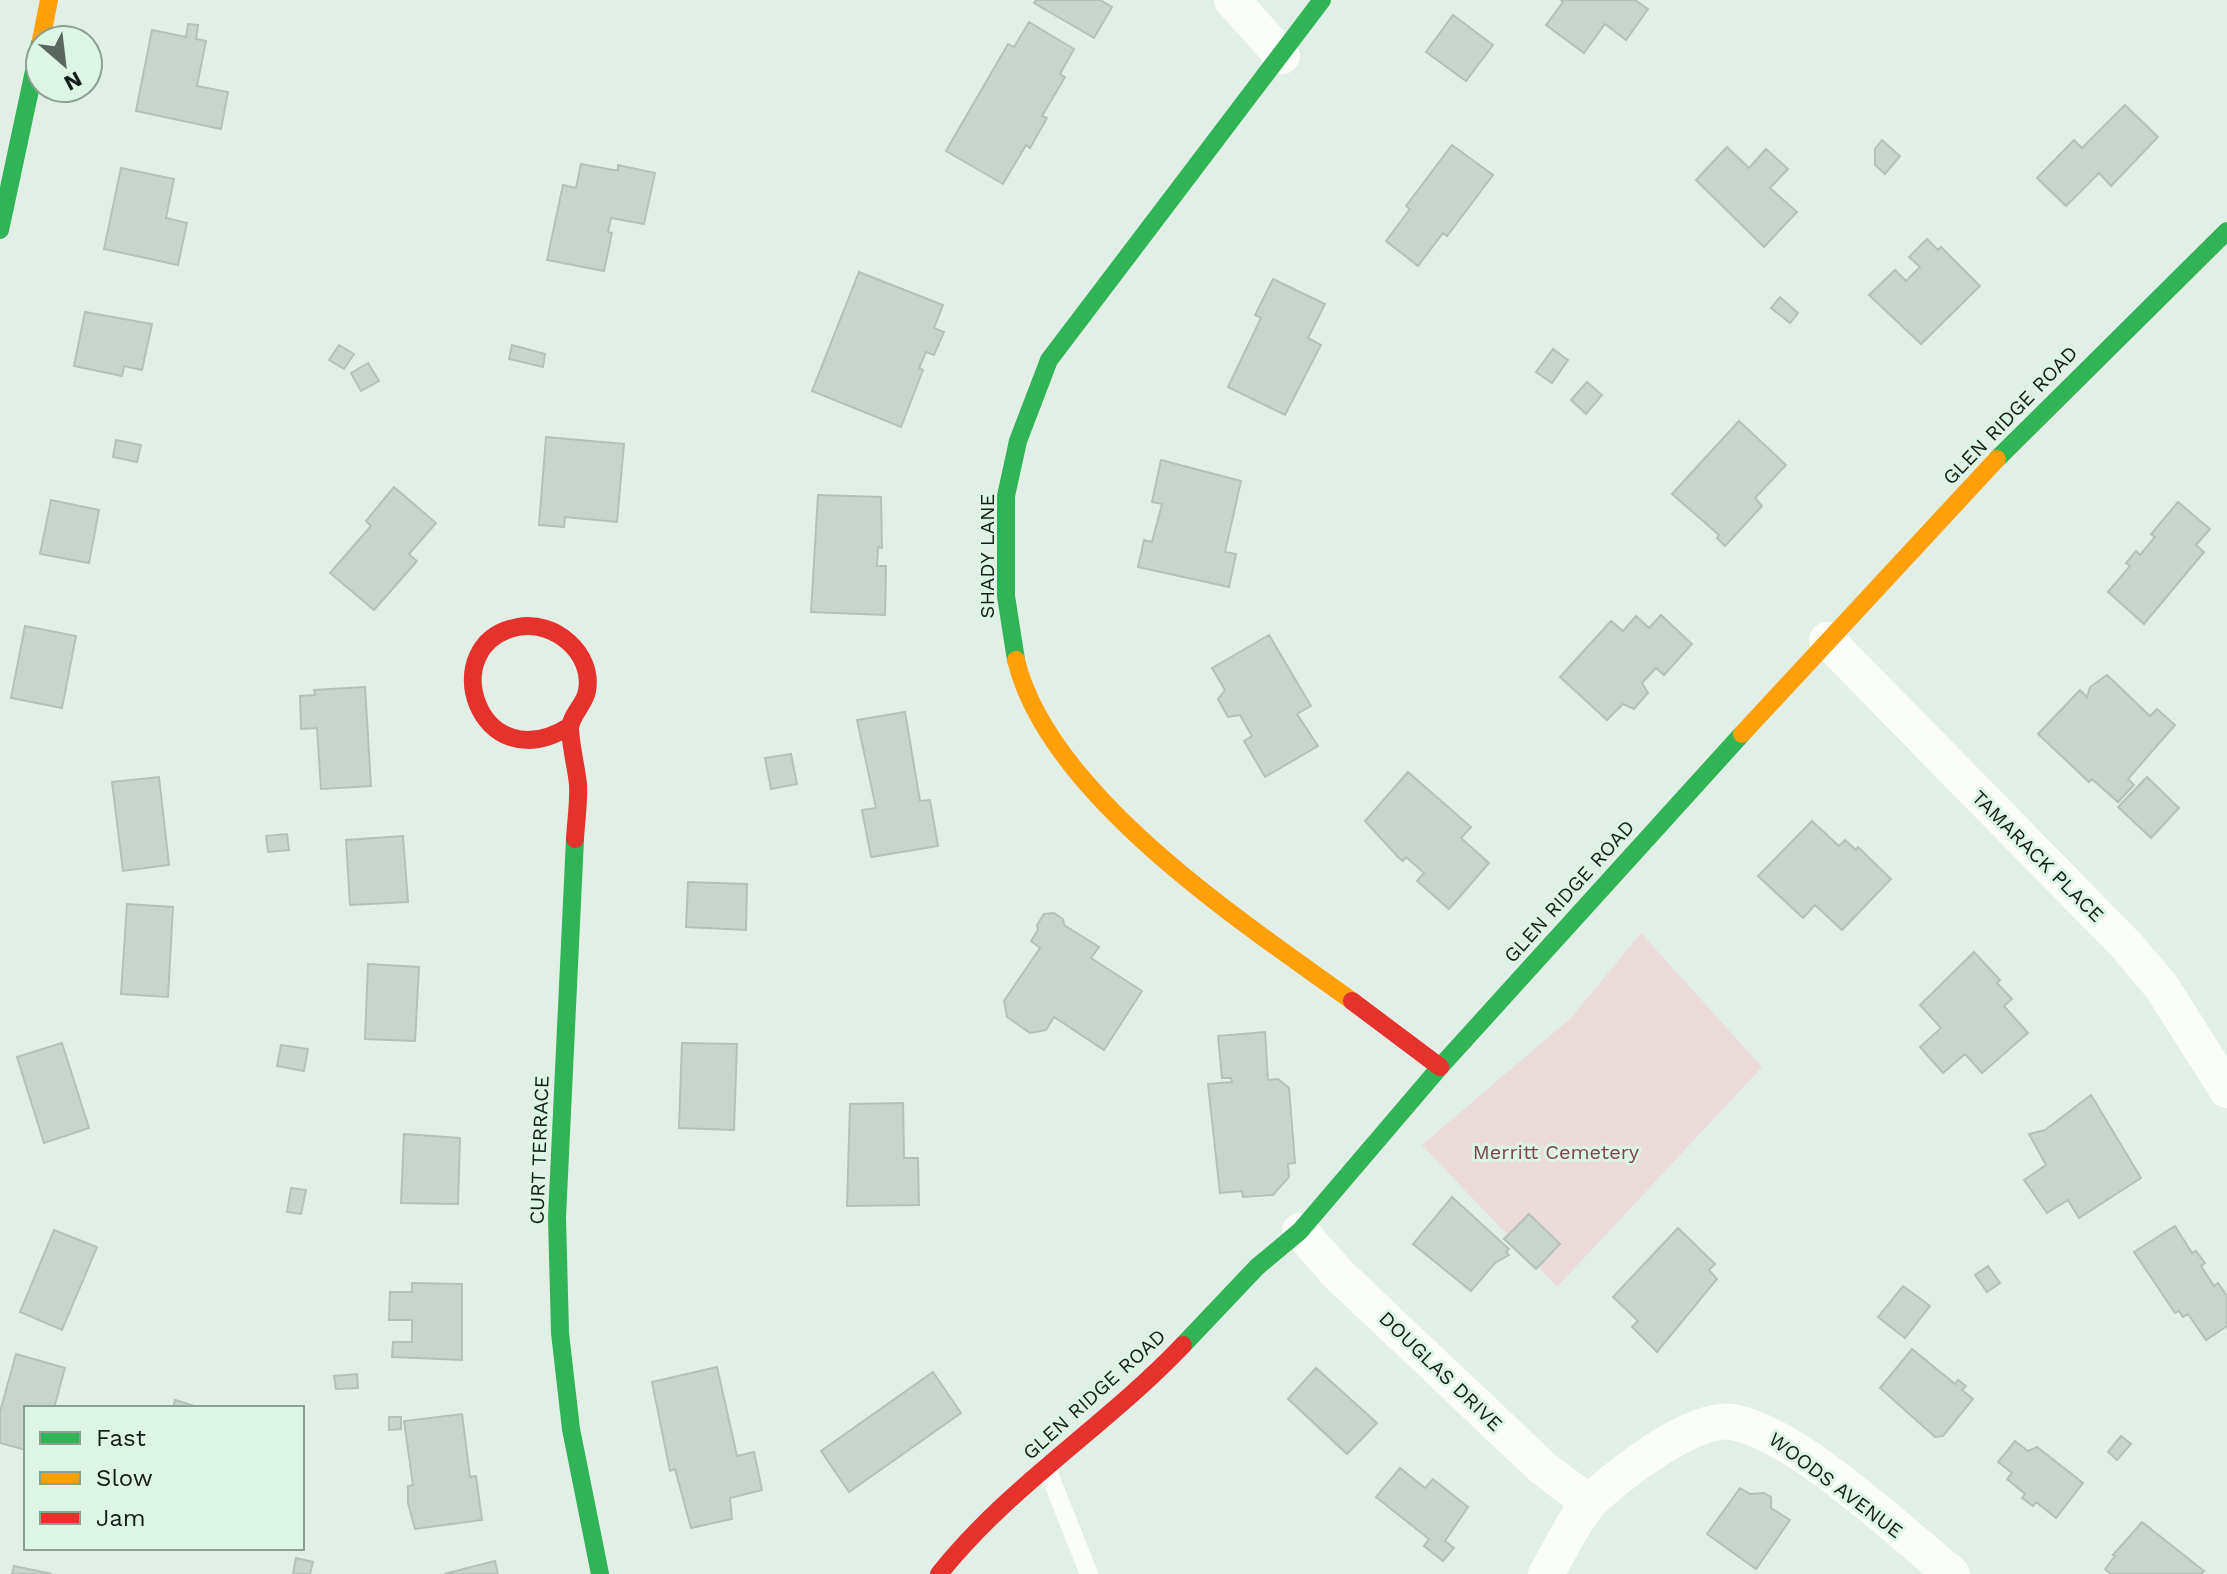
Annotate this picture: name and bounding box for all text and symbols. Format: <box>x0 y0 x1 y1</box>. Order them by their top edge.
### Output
north arrow <box>24 24 104 104</box>
text: N <box>60 66 86 96</box>
street label: GLEN RIDGE ROAD <box>1938 341 2082 489</box>
street label: SHADY LANE <box>975 494 999 618</box>
street label: TAMARACK PLACE <box>1967 785 2109 927</box>
street label: GLEN RIDGE ROAD <box>1499 815 1639 967</box>
street label: CURT TERRACE <box>524 1075 554 1225</box>
park label: Merritt Cemetery <box>1473 1140 1640 1164</box>
street label: DOUGLAS DRIVE <box>1374 1306 1508 1436</box>
street label: GLEN RIDGE ROAD <box>1018 1324 1170 1464</box>
legend <box>24 1406 304 1550</box>
text: Fast <box>96 1424 146 1452</box>
street label: WOODS AVENUE <box>1764 1427 1908 1543</box>
text: Slow <box>96 1464 153 1492</box>
text: Jam <box>96 1504 146 1532</box>

